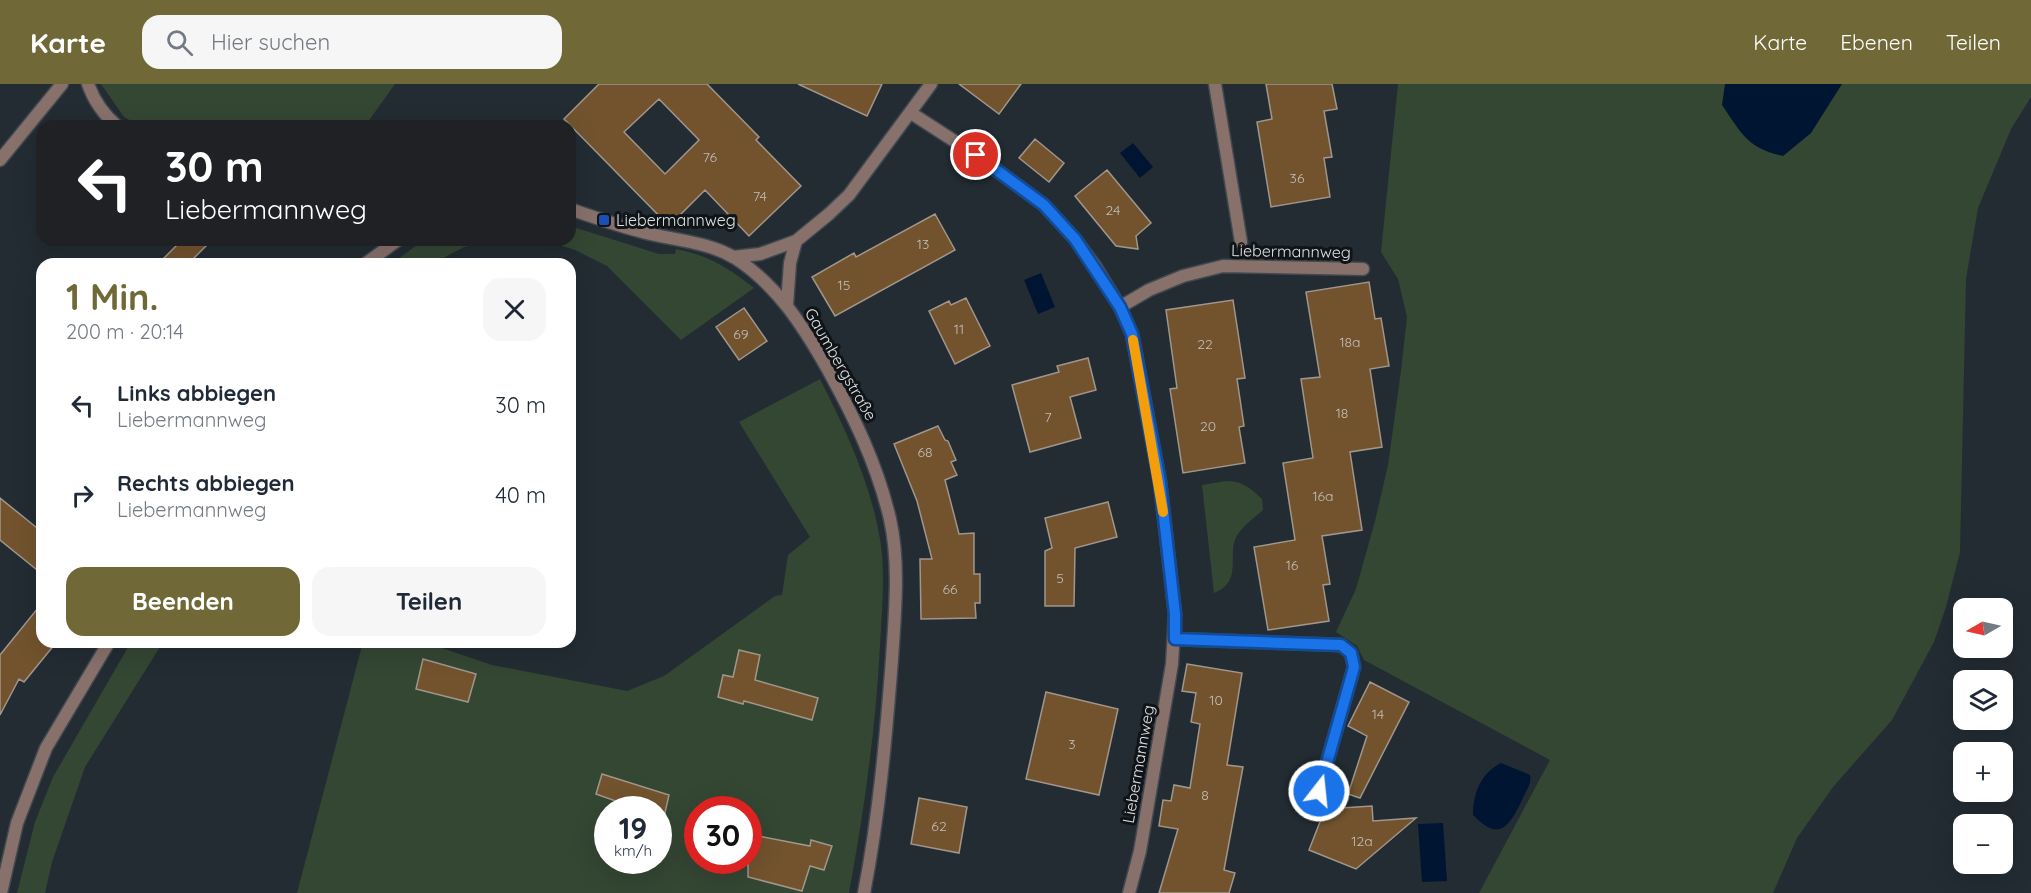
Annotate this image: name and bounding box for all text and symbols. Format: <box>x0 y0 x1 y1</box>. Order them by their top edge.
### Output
search box <box>142 15 562 69</box>
text: Karte <box>30 25 106 60</box>
icon: search <box>163 26 196 59</box>
text: Hier suchen <box>211 28 330 56</box>
text: Karte <box>1753 29 1807 55</box>
text: Ebenen <box>1840 29 1913 55</box>
text: Teilen <box>1946 29 2001 55</box>
pin <box>950 129 1001 180</box>
icon: arrive <box>959 138 992 171</box>
text: 30 m <box>165 140 264 193</box>
icon: left <box>66 144 144 222</box>
house number: 76 <box>703 148 718 166</box>
house number: 36 <box>1290 169 1305 187</box>
house number: 74 <box>753 187 767 205</box>
text: Liebermannweg <box>165 192 367 226</box>
house number: 24 <box>1106 201 1120 219</box>
place label: Liebermannweg <box>616 210 736 230</box>
marker: Liebermannweg <box>597 213 611 227</box>
house number: 13 <box>917 235 929 253</box>
street label: Liebermannweg <box>1231 240 1351 262</box>
text: 1 Min. <box>66 274 158 319</box>
house number: 15 <box>838 276 850 294</box>
button: close <box>483 278 546 341</box>
street label: Gaumbergstraße <box>801 304 881 424</box>
text: 200 m · 20:14 <box>66 319 184 344</box>
house number: 11 <box>954 320 964 338</box>
house number: 69 <box>733 325 749 343</box>
house number: 18a <box>1339 333 1361 351</box>
house number: 22 <box>1197 335 1213 353</box>
text: Links abbiegen <box>117 379 276 407</box>
icon: left <box>66 389 99 422</box>
text: 30 m <box>495 391 546 419</box>
house number: 18 <box>1336 404 1348 422</box>
text: Liebermannweg <box>117 407 267 432</box>
house number: 7 <box>1044 408 1052 426</box>
house number: 20 <box>1200 417 1216 435</box>
house number: 68 <box>917 443 933 461</box>
text: Rechts abbiegen <box>117 469 295 497</box>
icon: right <box>66 479 99 512</box>
text: 40 m <box>495 481 546 509</box>
house number: 16a <box>1312 487 1334 505</box>
text: Liebermannweg <box>117 497 267 522</box>
house number: 16 <box>1286 556 1299 574</box>
button: Beenden <box>66 567 300 636</box>
button: Teilen <box>312 567 546 636</box>
house number: 5 <box>1056 569 1064 587</box>
house number: 66 <box>942 580 958 598</box>
north arrow <box>1953 598 2013 658</box>
map controls <box>1953 598 2013 874</box>
button: layers <box>1953 670 2013 730</box>
house number: 10 <box>1209 691 1223 709</box>
street label: Liebermannweg <box>1118 703 1158 825</box>
house number: 14 <box>1372 705 1384 723</box>
house number: 3 <box>1068 735 1076 753</box>
button: + <box>1953 742 2013 802</box>
position arrow <box>1287 759 1351 823</box>
house number: 8 <box>1201 786 1209 804</box>
speed limit sign: 30 <box>684 796 762 874</box>
text: 19 <box>619 809 647 847</box>
button: − <box>1953 814 2013 874</box>
house number: 62 <box>931 817 947 835</box>
house number: 12a <box>1351 832 1373 850</box>
text: km/h <box>614 841 652 860</box>

